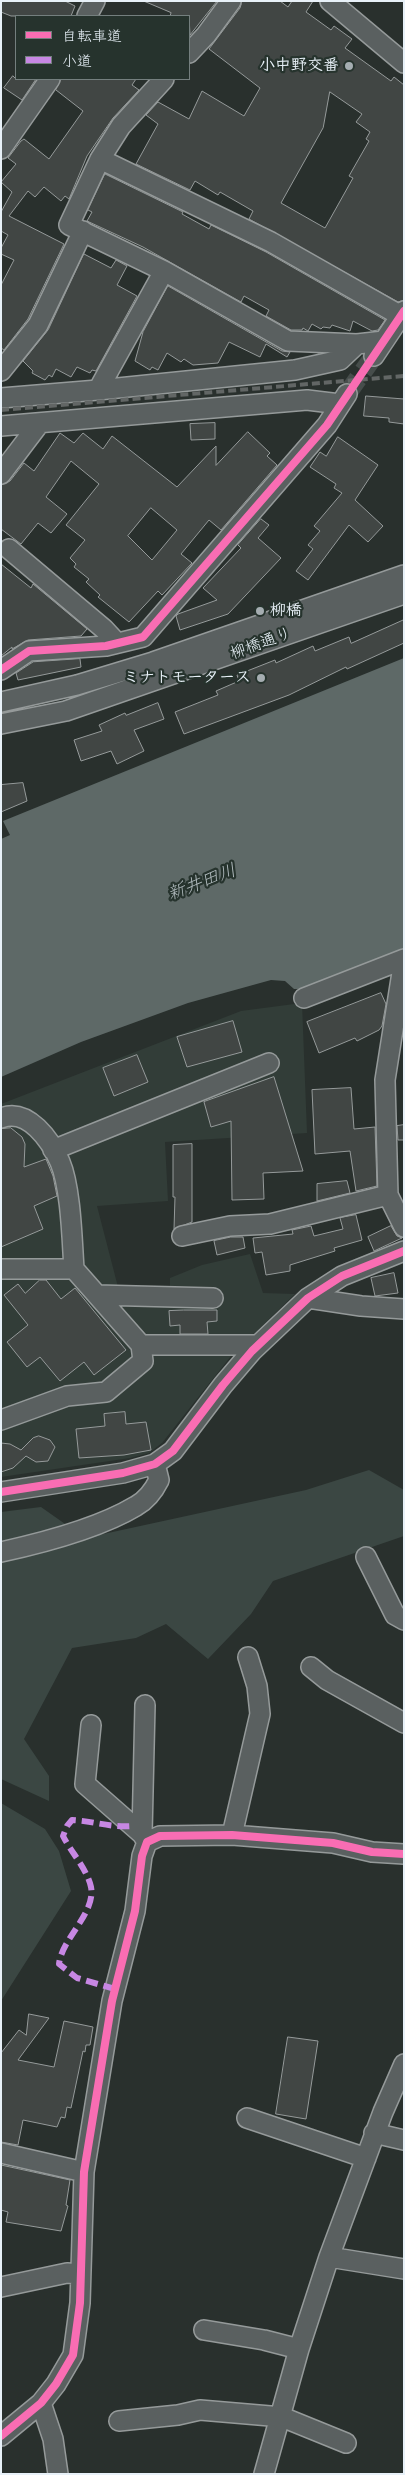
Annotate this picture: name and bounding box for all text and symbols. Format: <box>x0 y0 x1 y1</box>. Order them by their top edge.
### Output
legend <box>15 15 190 80</box>
text: 自転車道 <box>62 27 122 46</box>
text: 小道 <box>62 52 92 71</box>
place label: 小中野交番 <box>259 56 339 76</box>
marker: 小中野交番 <box>343 60 355 72</box>
place label: 柳橋 <box>270 601 302 621</box>
marker: 柳橋 <box>254 605 266 617</box>
street label: 柳橋通り <box>228 624 294 664</box>
place label: ミナトモータース <box>123 668 251 688</box>
marker: ミナトモータース <box>255 672 267 684</box>
water label: 新井田川 <box>165 860 239 906</box>

